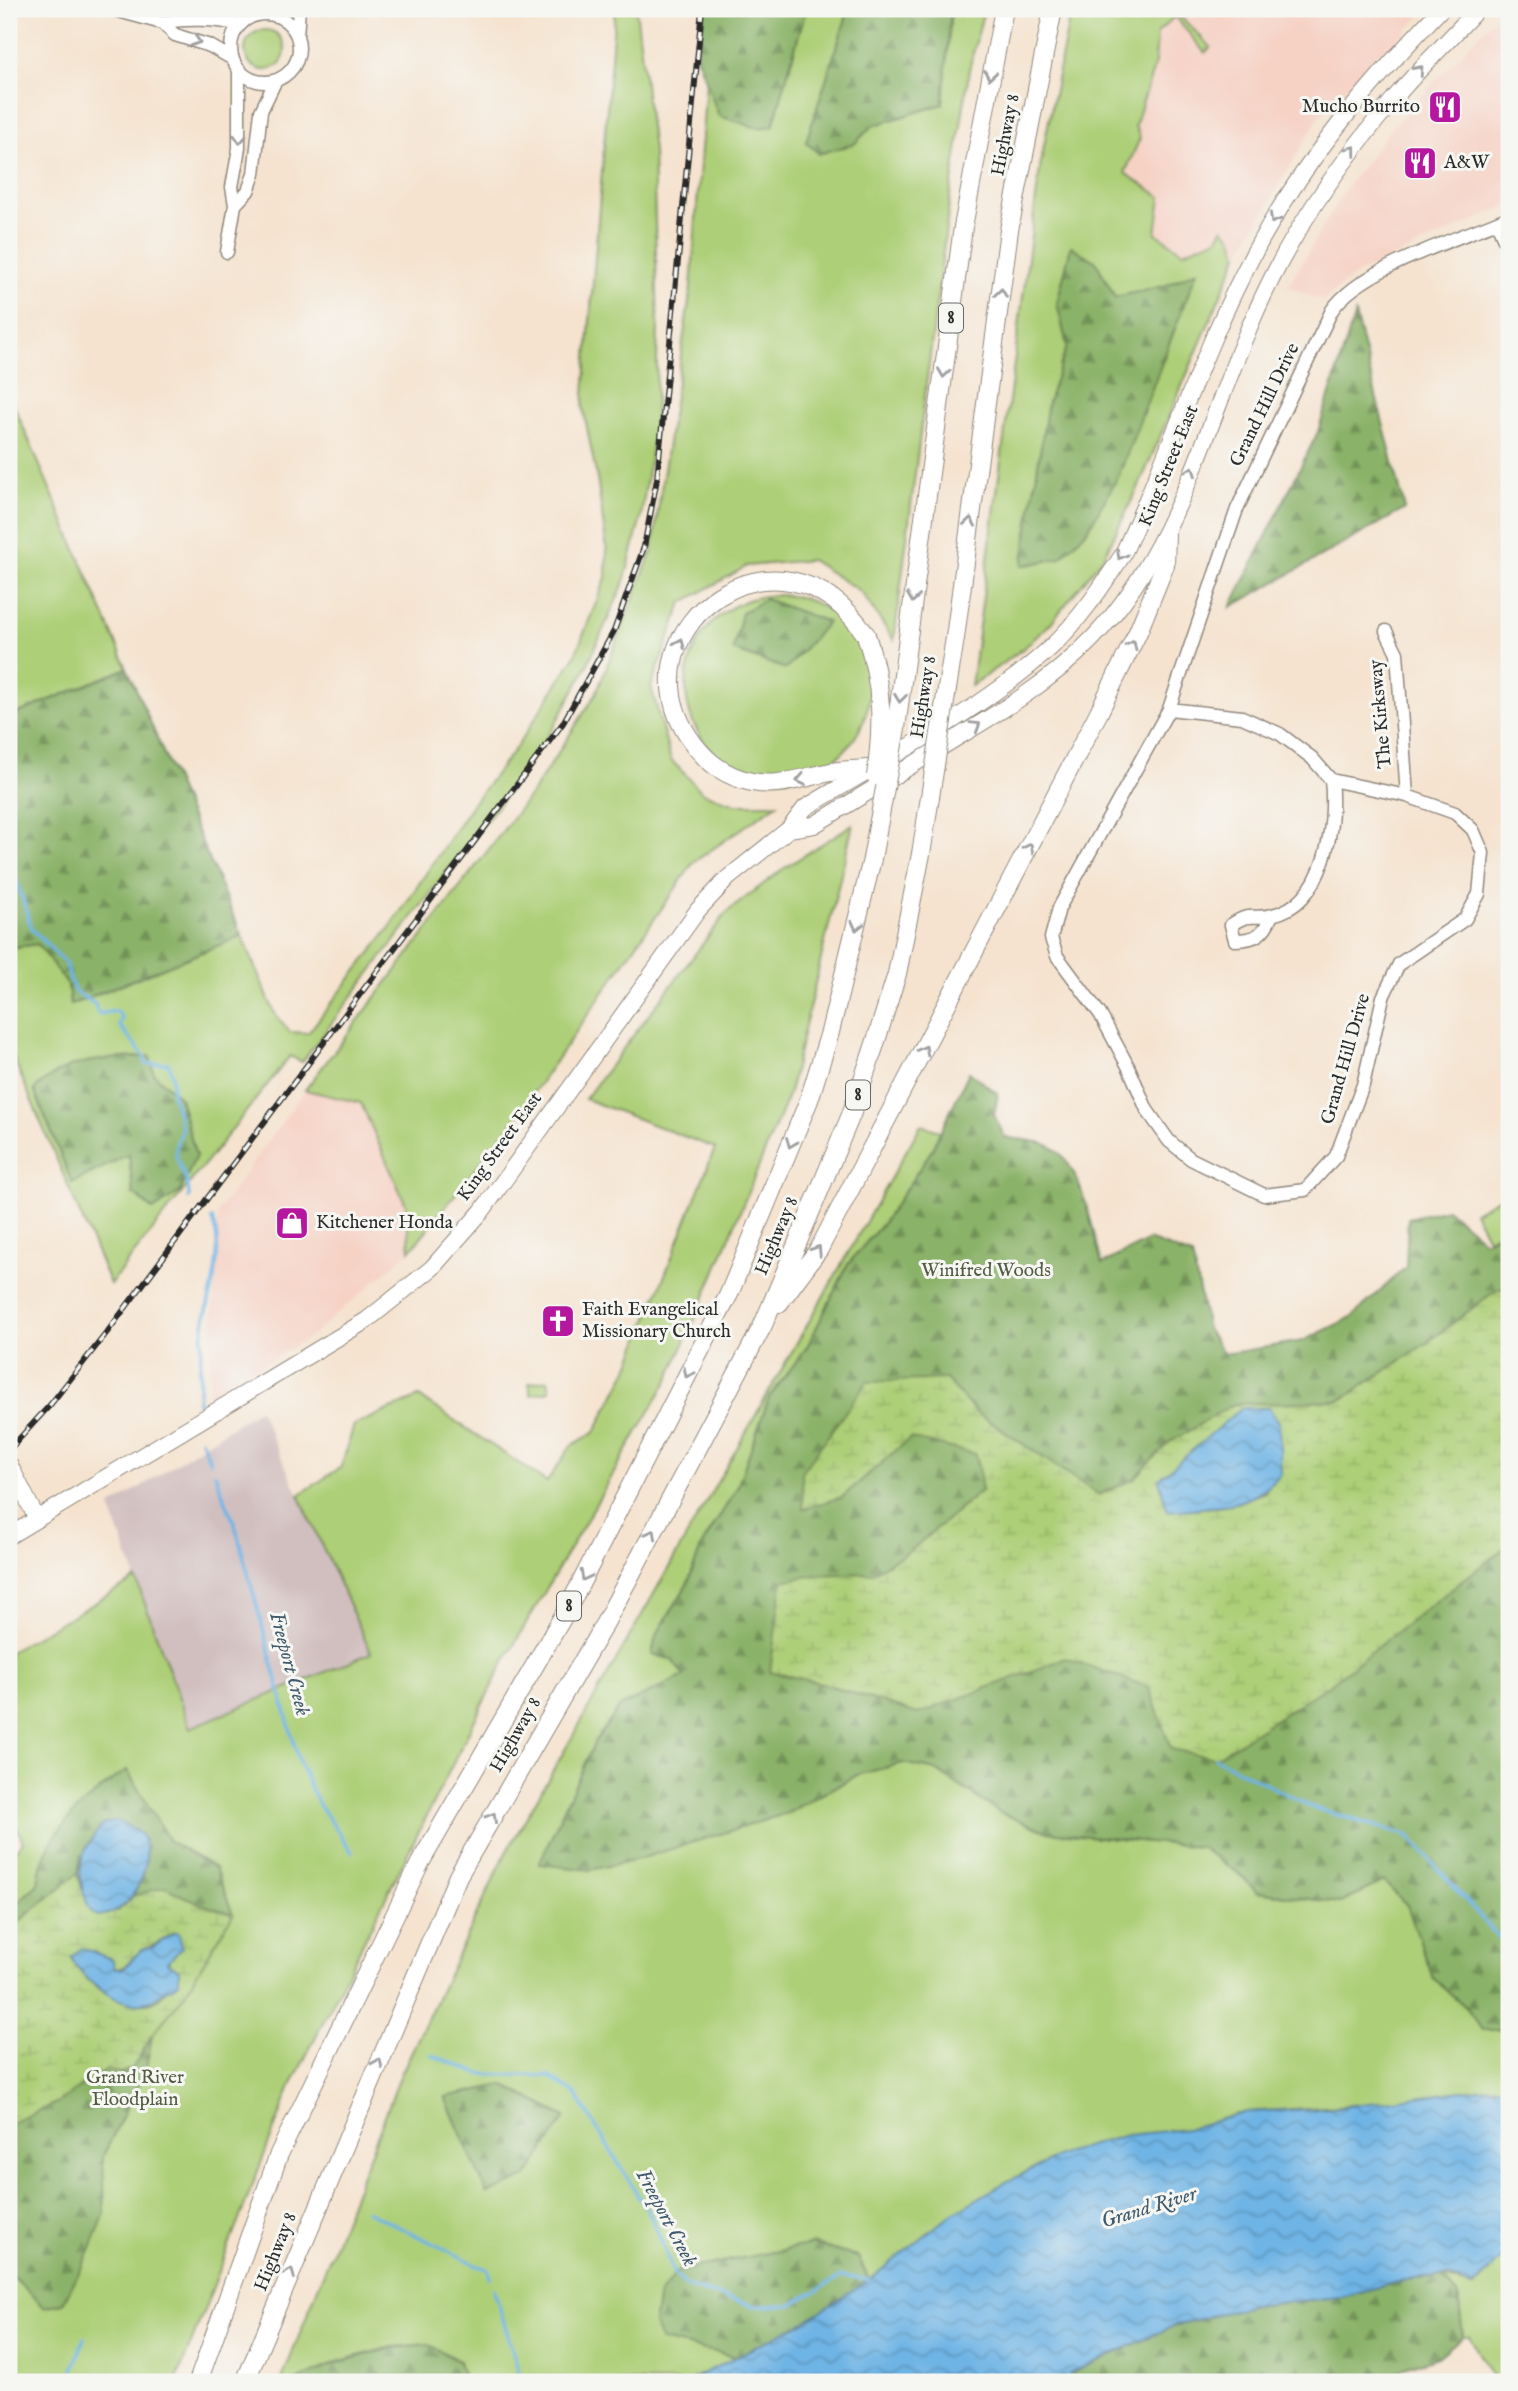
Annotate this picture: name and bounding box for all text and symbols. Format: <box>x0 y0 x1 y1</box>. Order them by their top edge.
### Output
one-way arrow <box>189 33 201 47</box>
one-way arrow <box>1411 65 1423 78</box>
one-way arrow <box>983 69 998 81</box>
restaurant icon: Mucho Burrito <box>1426 88 1464 126</box>
street label: Highway 8 <box>986 92 1026 178</box>
place label: Mucho Burrito <box>1302 95 1420 119</box>
one-way arrow <box>232 134 247 145</box>
restaurant icon: A&W <box>1401 144 1439 182</box>
one-way arrow <box>1343 146 1356 158</box>
place label: A&W <box>1443 151 1490 175</box>
one-way arrow <box>1269 212 1282 225</box>
one-way arrow <box>993 288 1008 299</box>
road number: 8 <box>939 304 963 332</box>
street label: Grand Hill Drive <box>1225 339 1305 471</box>
one-way arrow <box>936 367 951 379</box>
street label: King Street East <box>1134 401 1205 530</box>
one-way arrow <box>1183 465 1197 477</box>
one-way arrow <box>963 516 978 528</box>
one-way arrow <box>1116 548 1129 561</box>
one-way arrow <box>906 592 921 604</box>
one-way arrow <box>672 638 686 650</box>
one-way arrow <box>1123 640 1137 652</box>
street label: Highway 8 <box>906 654 942 740</box>
street label: The Kirksway <box>1364 658 1398 769</box>
one-way arrow <box>892 692 907 703</box>
one-way arrow <box>968 722 981 735</box>
one-way arrow <box>795 772 807 787</box>
one-way arrow <box>1020 842 1034 855</box>
one-way arrow <box>851 920 865 932</box>
street label: Grand Hill Drive <box>1316 991 1376 1127</box>
one-way arrow <box>916 1045 930 1057</box>
road number: 8 <box>846 1080 870 1110</box>
street label: King Street East <box>452 1087 548 1206</box>
one-way arrow <box>785 1136 799 1149</box>
street label: Highway 8 <box>750 1193 804 1279</box>
shop icon: Kitchener Honda <box>273 1204 311 1242</box>
place label: Kitchener Honda <box>316 1211 454 1235</box>
one-way arrow <box>809 1245 821 1258</box>
park label: Winifred Woods <box>921 1259 1051 1283</box>
place label: Faith Evangelical Missionary Church <box>582 1298 731 1344</box>
church icon: Faith Evangelical Missionary Church <box>539 1302 577 1340</box>
one-way arrow <box>683 1366 697 1378</box>
one-way arrow <box>644 1529 658 1541</box>
one-way arrow <box>579 1568 593 1581</box>
road number: 8 <box>557 1591 581 1620</box>
water label: Freeport Creek <box>262 1609 316 1720</box>
street label: Highway 8 <box>485 1693 547 1777</box>
one-way arrow <box>484 1812 497 1825</box>
one-way arrow <box>370 2058 384 2071</box>
park label: Grand River Floodplain <box>86 2066 184 2112</box>
water label: Freeport Creek <box>629 2165 703 2272</box>
water label: Grand River <box>1098 2180 1201 2235</box>
street label: Highway 8 <box>249 2209 303 2295</box>
one-way arrow <box>282 2268 296 2280</box>

